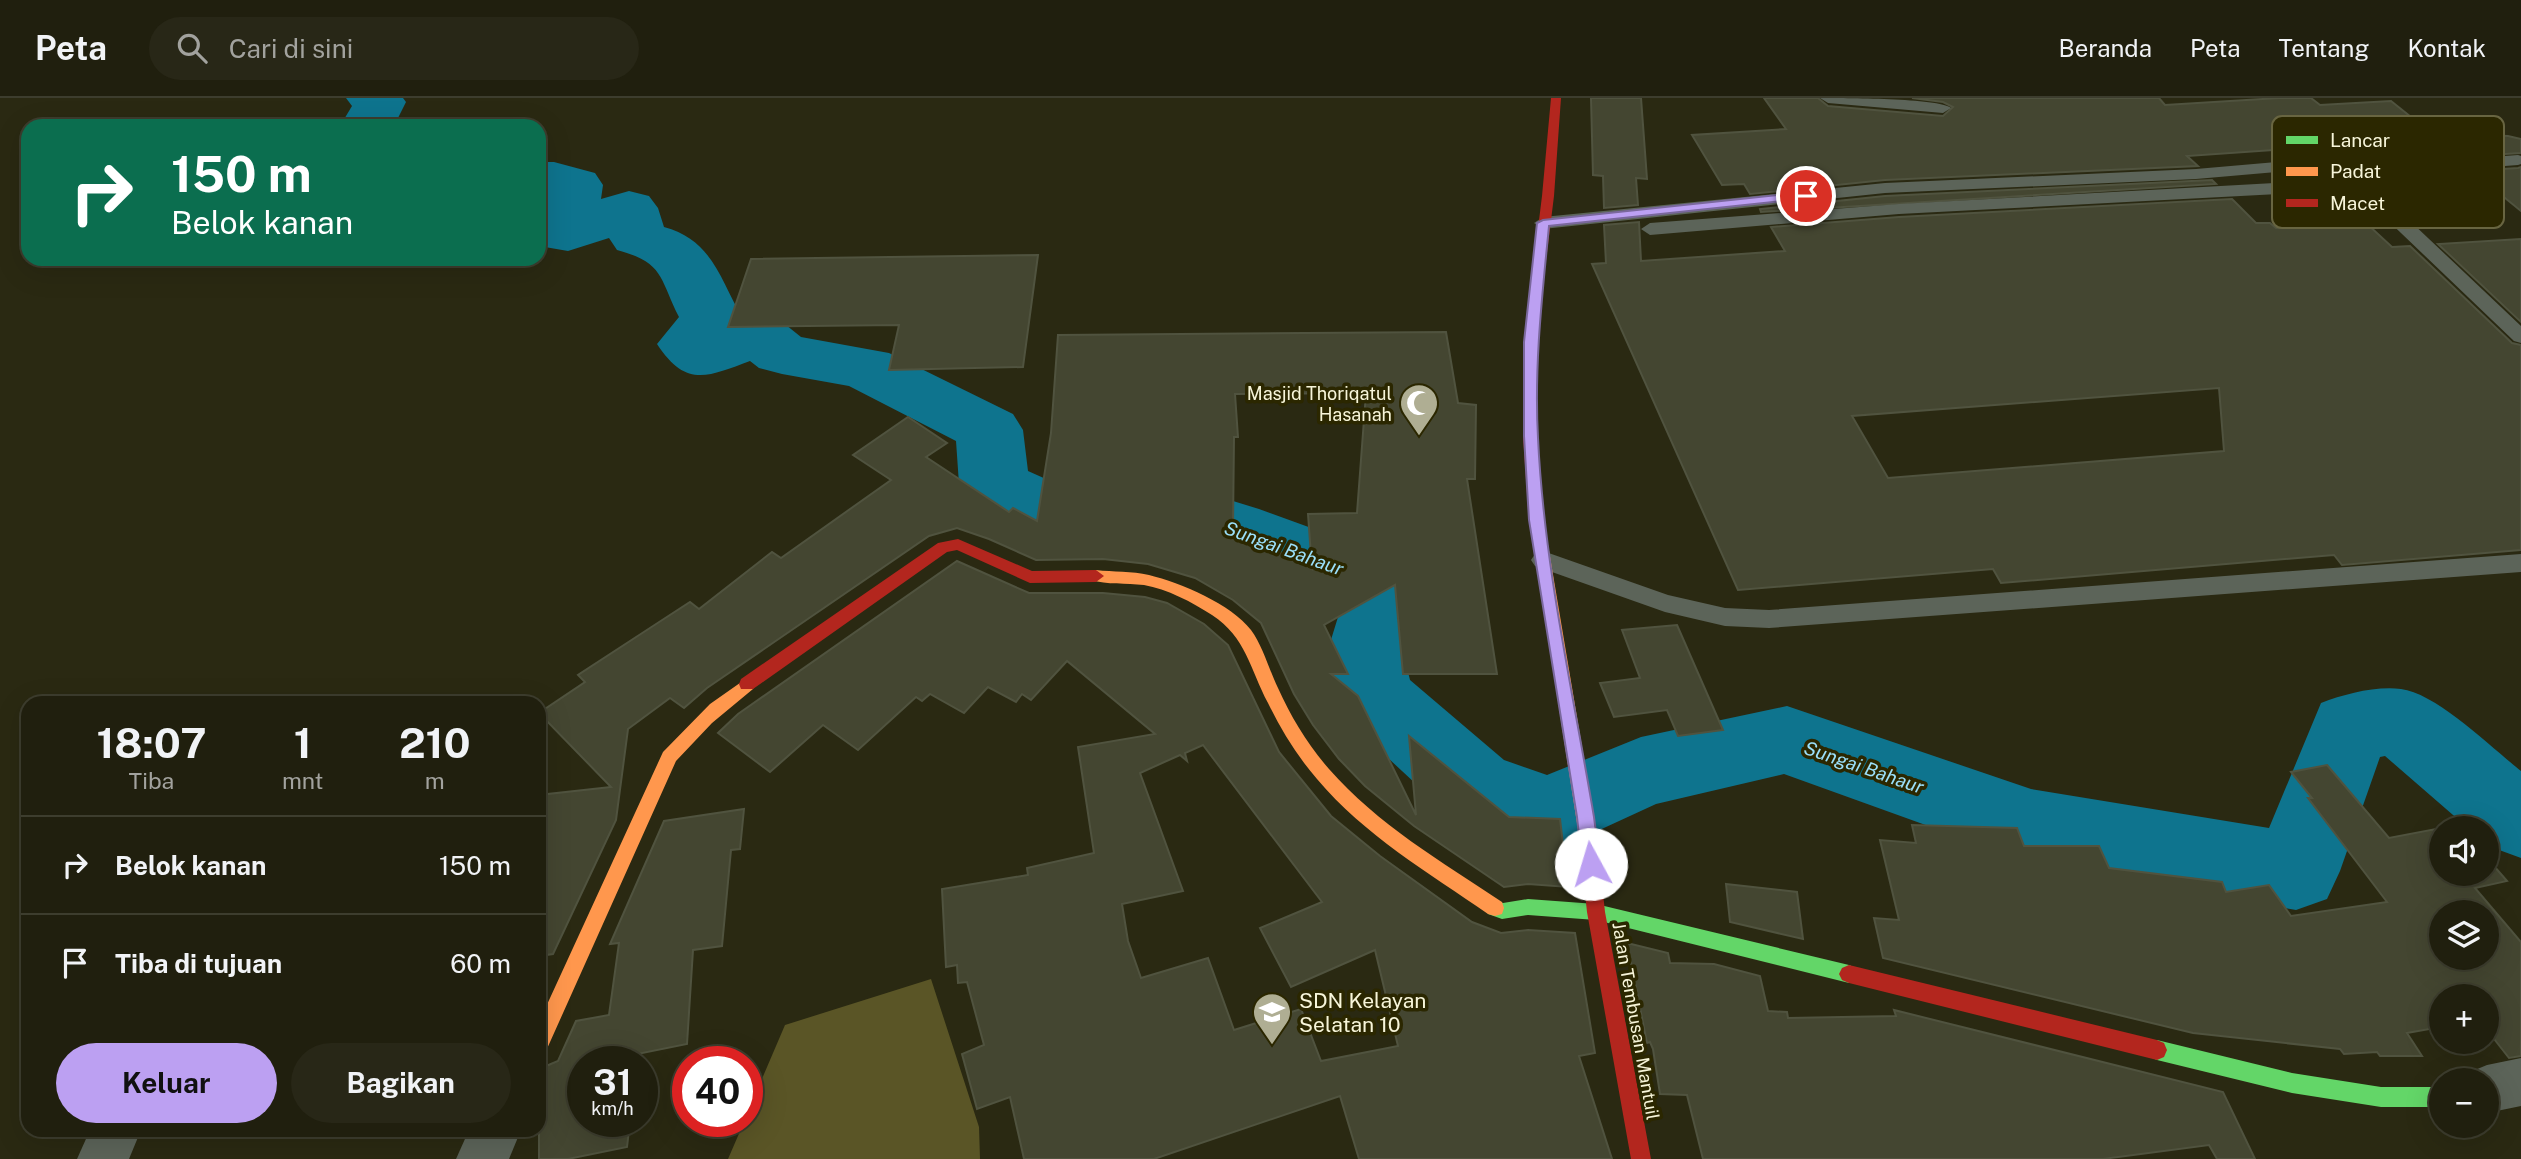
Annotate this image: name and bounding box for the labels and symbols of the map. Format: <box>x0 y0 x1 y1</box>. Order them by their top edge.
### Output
legend <box>2272 116 2504 228</box>
text: Lancar <box>2330 129 2390 151</box>
text: Padat <box>2330 160 2381 182</box>
pin <box>1776 166 1836 226</box>
text: Macet <box>2330 192 2385 214</box>
mosque icon: Masjid Thoriqatul Hasanah <box>1398 382 1440 437</box>
place label: Masjid Thoriqatul Hasanah <box>1247 383 1392 425</box>
water label: Sungai Bahaur <box>1221 516 1347 580</box>
water label: Sungai Bahaur <box>1801 736 1928 798</box>
position arrow <box>1554 827 1628 901</box>
street label: Jalan Tembusan Mantuil <box>1608 920 1664 1122</box>
place label: SDN Kelayan Selatan 10 <box>1299 988 1426 1037</box>
school or university icon: SDN Kelayan Selatan 10 <box>1251 991 1293 1046</box>
speed limit sign: 40 <box>672 1046 763 1137</box>

